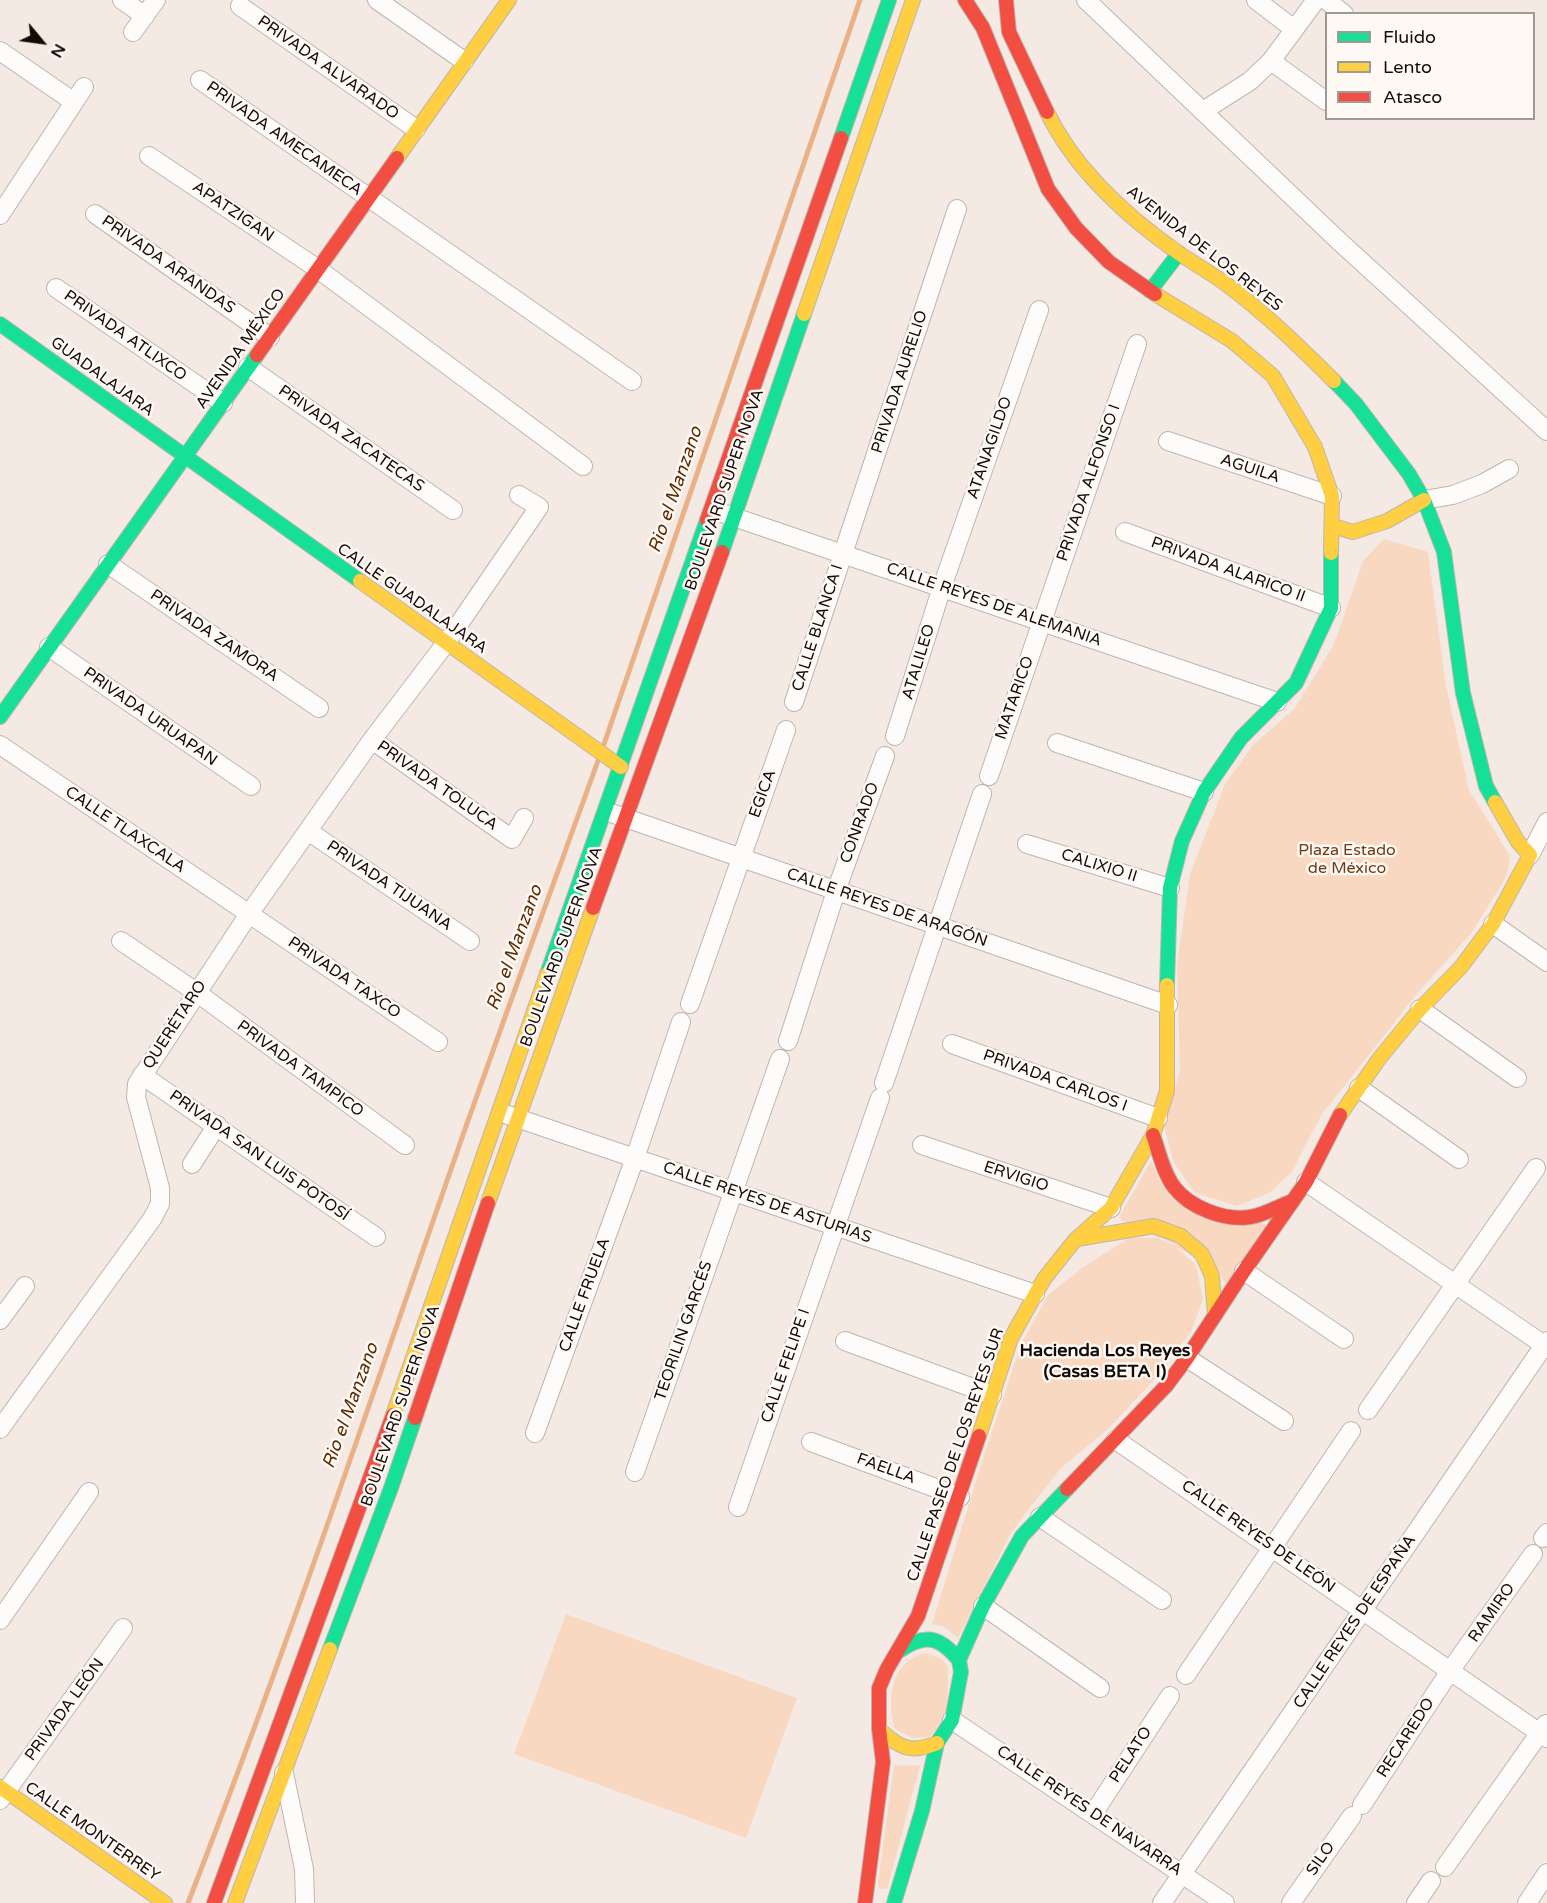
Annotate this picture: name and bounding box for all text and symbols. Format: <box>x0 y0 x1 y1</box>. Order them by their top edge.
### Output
north arrow <box>12 12 72 72</box>
street label: PRIVADA ALVARADO <box>254 12 402 124</box>
legend <box>1325 12 1535 120</box>
text: Fluido <box>1383 26 1436 48</box>
text: N <box>46 40 70 61</box>
text: Lento <box>1383 56 1432 78</box>
street label: PRIVADA AMECAMECA <box>202 78 366 200</box>
text: Atasco <box>1383 86 1442 108</box>
street label: APATZIGAN <box>189 178 277 246</box>
street label: AVENIDA DE LOS REYES <box>1122 182 1286 316</box>
street label: PRIVADA ARANDAS <box>98 212 238 318</box>
street label: AVENIDA MÉXICO <box>192 285 290 413</box>
street label: PRIVADA ATLIXCO <box>60 286 190 386</box>
street label: PRIVADA AURELIO <box>868 308 932 456</box>
street label: GUADALAJARA <box>47 333 157 421</box>
street label: PRIVADA ZACATECAS <box>274 381 428 497</box>
street label: BOULEVARD SUPER NOVA <box>681 387 769 593</box>
street label: ATANAGILDO <box>963 394 1017 502</box>
street label: PRIVADA ALFONSO I <box>1053 402 1125 564</box>
water label: Rio el Manzano <box>644 424 708 556</box>
street label: AGUILA <box>1218 450 1282 488</box>
street label: PRIVADA ALARICO II <box>1148 533 1308 607</box>
street label: CALLE GUADALAJARA <box>333 540 491 658</box>
street label: CALLE REYES DE ALEMANIA <box>884 559 1104 651</box>
street label: CALLE BLANCA I <box>788 562 848 694</box>
street label: PRIVADA ZAMORA <box>146 586 282 686</box>
street label: ATALILEO <box>898 622 940 702</box>
street label: MATARICO <box>992 654 1038 742</box>
street label: PRIVADA URUAPAN <box>79 664 221 770</box>
street label: PRIVADA TOLUCA <box>373 737 501 835</box>
street label: EGICA <box>745 767 781 821</box>
street label: CONRADO <box>836 780 884 866</box>
street label: CALLE TLAXCALA <box>61 783 189 877</box>
street label: PRIVADA TIJUANA <box>323 837 455 935</box>
park label: Plaza Estado de México <box>1298 841 1396 879</box>
street label: BOULEVARD SUPER NOVA <box>517 844 607 1050</box>
street label: CALIXIO II <box>1059 845 1139 887</box>
street label: CALLE REYES DE ARAGÓN <box>784 865 990 951</box>
water label: Rio el Manzano <box>482 882 548 1014</box>
street label: PRIVADA TAXCO <box>284 933 404 1023</box>
street label: QUERÉTARO <box>139 977 211 1073</box>
street label: PRIVADA TAMPICO <box>233 1017 367 1121</box>
street label: PRIVADA CARLOS I <box>980 1046 1130 1116</box>
street label: PRIVADA SAN LUIS POTOSÍ <box>165 1086 353 1226</box>
street label: CALLE REYES DE ASTURIAS <box>660 1158 874 1248</box>
street label: ERVIGIO <box>981 1158 1051 1196</box>
street label: CALLE FRUELA <box>555 1235 615 1355</box>
street label: TEORILIN GARCÉS <box>651 1259 717 1403</box>
street label: BOULEVARD SUPER NOVA <box>357 1303 445 1509</box>
street label: CALLE FELIPE I <box>758 1306 814 1426</box>
street label: CALLE PASEO DE LOS REYES SUR <box>903 1326 1009 1584</box>
water label: Rio el Manzano <box>318 1340 384 1472</box>
district label: Hacienda Los Reyes (Casas BETA I) <box>1020 1340 1190 1382</box>
street label: FAELLA <box>854 1450 918 1488</box>
street label: CALLE REYES DE LEÓN <box>1177 1477 1339 1597</box>
street label: CALLE REYES DE ESPAÑA <box>1290 1532 1420 1712</box>
street label: RAMIRO <box>1465 1580 1519 1646</box>
street label: PRIVADA LEÓN <box>21 1655 109 1765</box>
street label: RECAREDO <box>1373 1695 1439 1781</box>
street label: PELATO <box>1106 1723 1156 1787</box>
street label: CALLE REYES DE NAVARRA <box>993 1742 1185 1880</box>
street label: CALLE MONTERREY <box>21 1778 163 1886</box>
street label: SILO <box>1303 1838 1339 1880</box>

